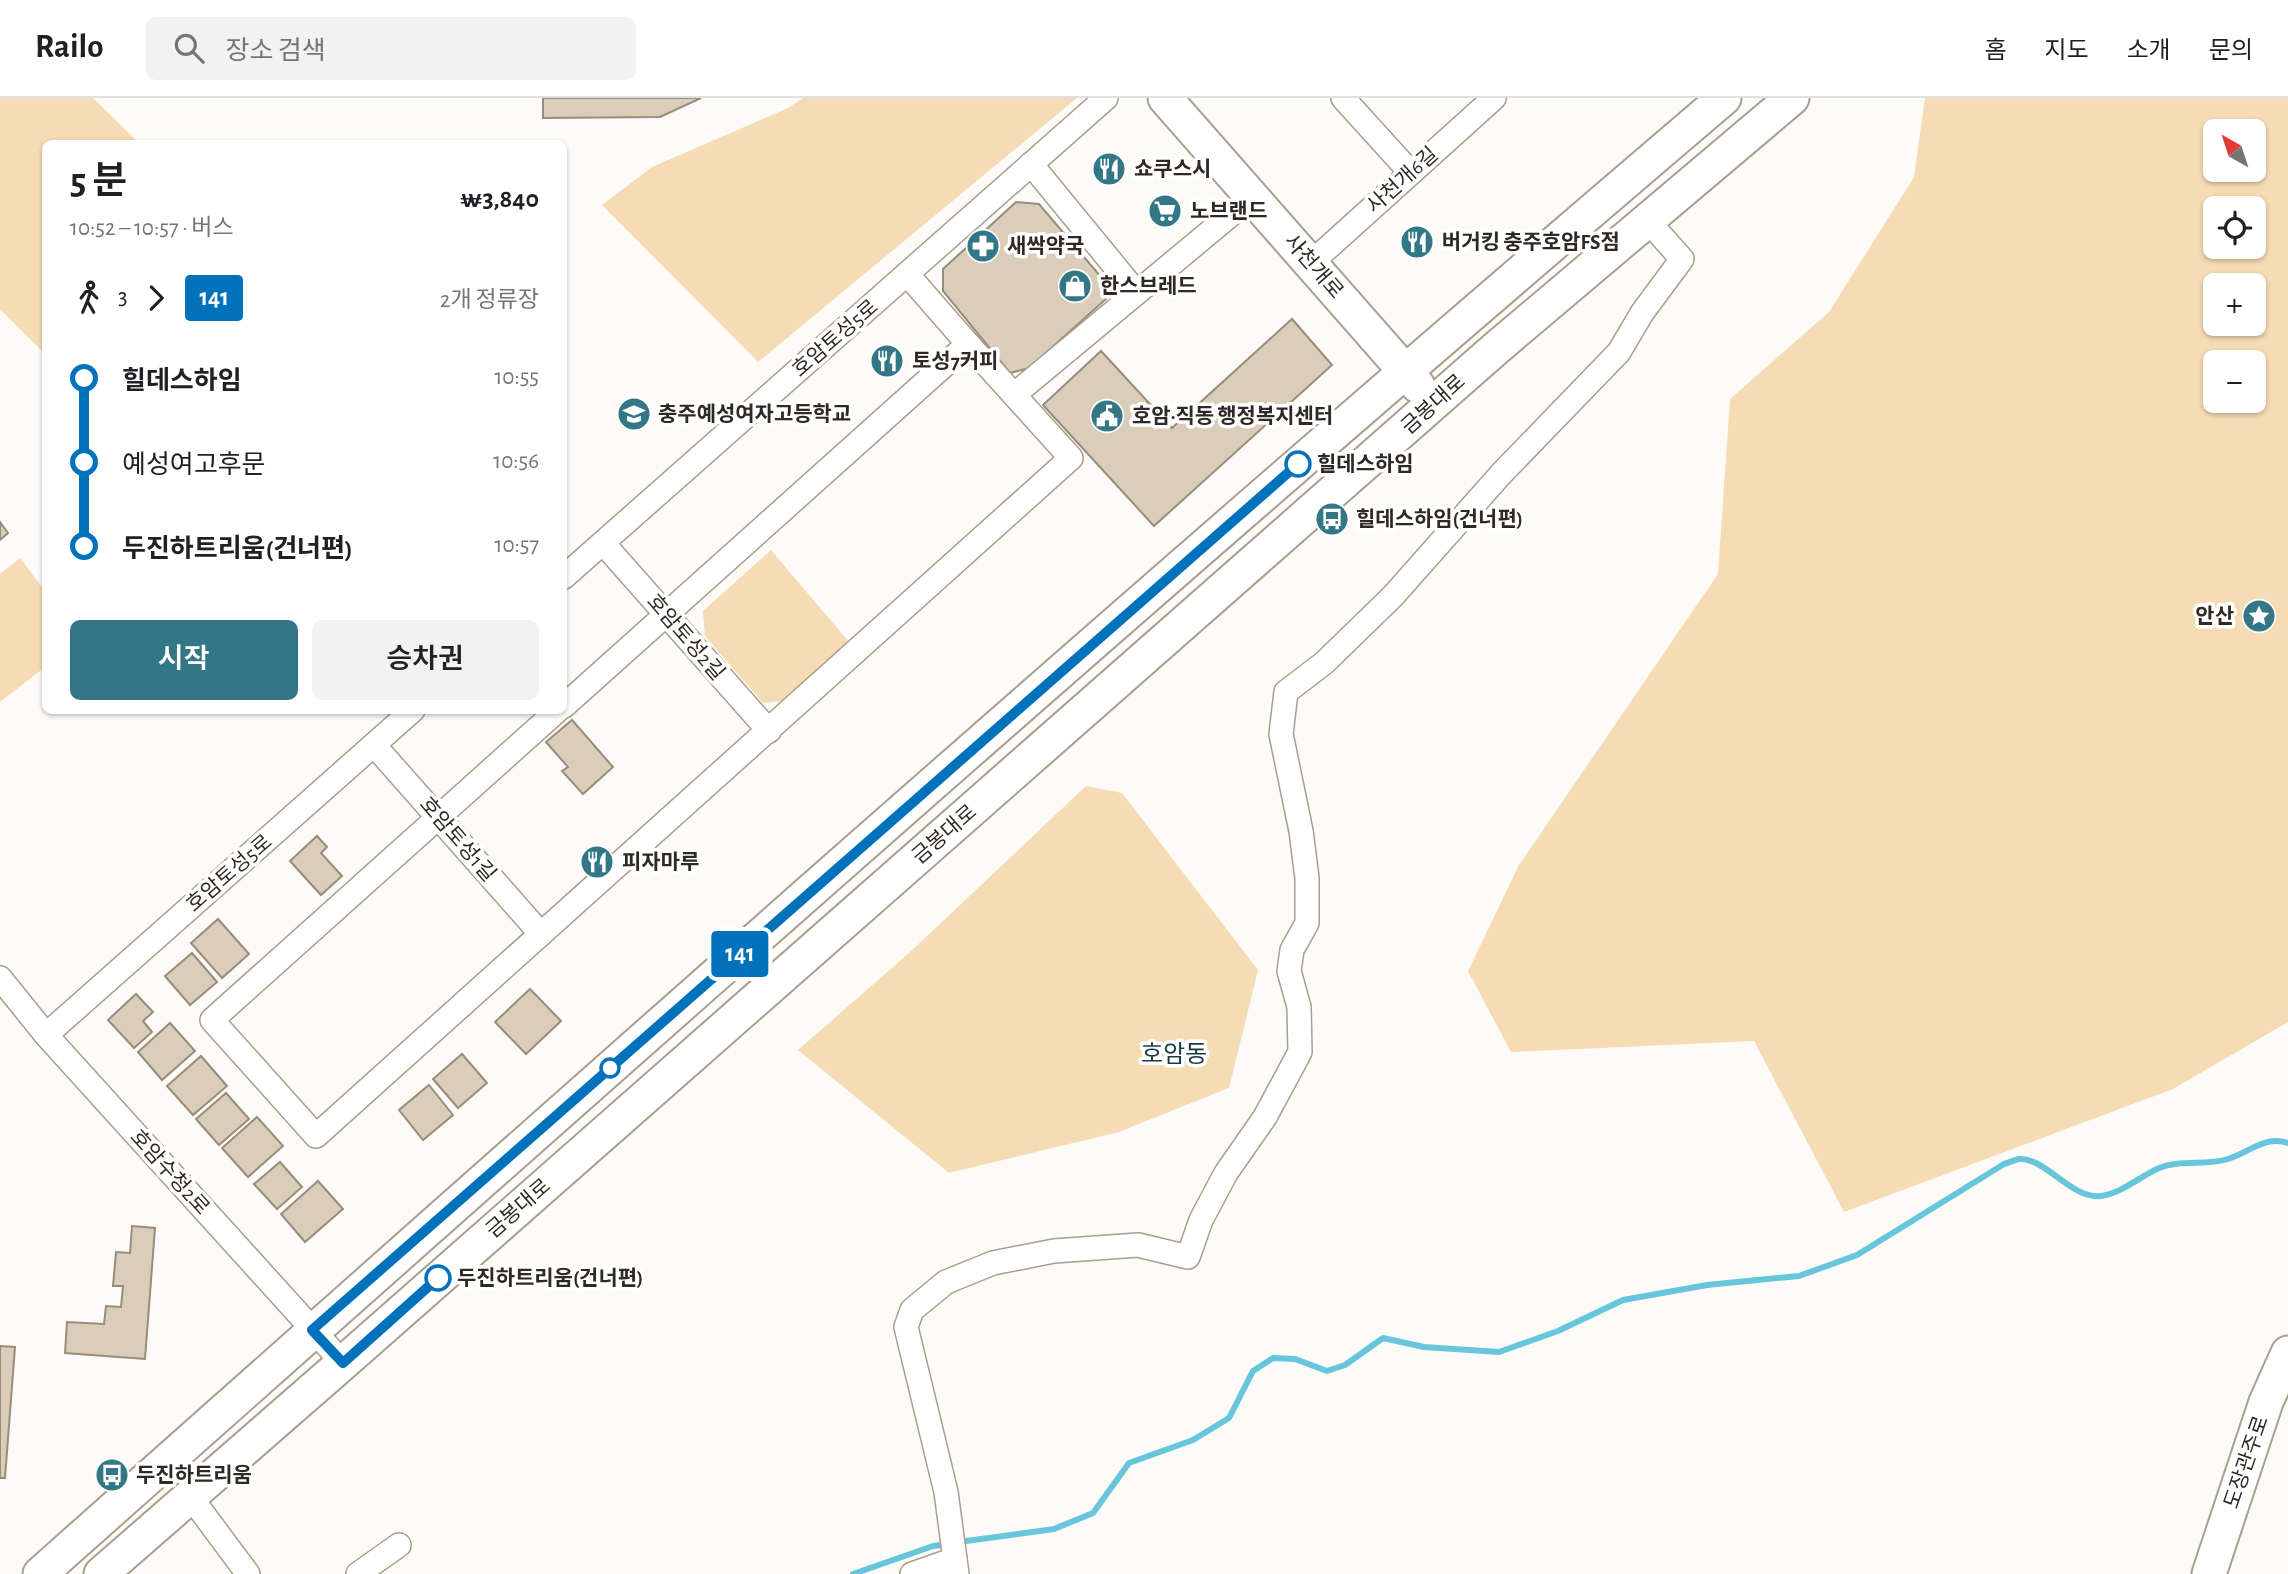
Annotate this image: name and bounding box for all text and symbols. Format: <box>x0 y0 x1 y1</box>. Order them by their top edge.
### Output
search box <box>146 17 636 80</box>
icon: search <box>170 29 208 67</box>
text: Railo <box>35 31 104 64</box>
text: 장소 검색 <box>226 38 326 64</box>
text: 홈 <box>1984 39 2006 63</box>
text: 지도 <box>2044 39 2089 63</box>
text: 소개 <box>2127 39 2171 63</box>
text: 문의 <box>2209 39 2253 63</box>
north arrow <box>2203 119 2266 182</box>
map controls <box>2203 119 2266 413</box>
street label: 사천개6길 <box>1362 143 1442 217</box>
restaurant icon: 쇼쿠스시 <box>1090 150 1128 188</box>
place label: 쇼쿠스시 <box>1134 158 1211 180</box>
text: 5 분 <box>70 163 127 201</box>
text: ₩3,840 <box>460 186 539 212</box>
supermarket icon: 노브랜드 <box>1146 192 1184 230</box>
button: locate <box>2203 196 2266 259</box>
place label: 노브랜드 <box>1190 200 1267 222</box>
text: 10:52 – 10:57 · 버스 <box>70 217 234 240</box>
restaurant icon: 버거킹 충주호암FS점 <box>1398 223 1436 261</box>
pharmacy icon: 새싹약국 <box>964 227 1002 265</box>
street label: 사천개로 <box>1280 230 1348 302</box>
place label: 버거킹 충주호암FS점 <box>1442 231 1620 253</box>
place label: 새싹약국 <box>1007 235 1084 257</box>
shop icon: 한스브레드 <box>1056 267 1094 305</box>
button: + <box>2203 273 2266 336</box>
place label: 한스브레드 <box>1100 275 1197 297</box>
icon: walk <box>70 279 108 317</box>
icon: forward <box>137 279 175 317</box>
text: 3 <box>118 286 127 309</box>
text: 141 <box>199 286 229 310</box>
text: 2개 정류장 <box>440 289 539 312</box>
street label: 호암토성5로 <box>788 295 882 381</box>
restaurant icon: 토성7커피 <box>868 342 906 380</box>
place label: 토성7커피 <box>912 350 998 372</box>
button: − <box>2203 350 2266 413</box>
text: 10:55 <box>494 366 539 389</box>
text: 힐데스하임 <box>122 368 242 394</box>
street label: 금봉대로 <box>1397 370 1469 438</box>
school or university icon: 충주예성여자고등학교 <box>615 395 653 433</box>
public building icon: 호암·직동 행정복지센터 <box>1088 397 1126 435</box>
place label: 충주예성여자고등학교 <box>658 403 851 425</box>
place label: 호암·직동 행정복지센터 <box>1132 405 1333 427</box>
text: 10:56 <box>493 450 539 473</box>
marker: 힐데스하임 <box>1285 451 1311 477</box>
text: 예성여고후문 <box>122 452 266 478</box>
place label: 힐데스하임 <box>1317 453 1414 475</box>
bus stop icon: 힐데스하임(건너편) <box>1313 500 1351 538</box>
place label: 힐데스하임(건너편) <box>1356 508 1523 530</box>
text: 10:57 <box>494 534 539 557</box>
text: 두진하트리움(건너편) <box>122 536 353 562</box>
street label: 호암토성2길 <box>643 590 729 684</box>
place icon: 안산 <box>2240 597 2278 635</box>
place label: 안산 <box>2195 605 2234 627</box>
button: 시작 <box>70 620 298 700</box>
button: 승차권 <box>312 620 539 700</box>
street label: 호암토성1길 <box>416 793 500 885</box>
street label: 금봉대로 <box>908 800 980 868</box>
street label: 호암토성5로 <box>182 830 276 916</box>
restaurant icon: 피자마루 <box>578 843 616 881</box>
place label: 피자마루 <box>622 851 699 873</box>
line badge: 141 <box>700 931 780 977</box>
text: 141 <box>725 942 755 966</box>
district label: 호암동 <box>1141 1042 1207 1067</box>
unlabelled marker <box>600 1058 620 1078</box>
street label: 호암수청2로 <box>126 1125 214 1219</box>
street label: 금봉대로 <box>482 1174 554 1242</box>
marker: 두진하트리움(건너편) <box>425 1265 451 1291</box>
place label: 두진하트리움(건너편) <box>457 1267 643 1289</box>
street label: 도장관주로 <box>2220 1413 2272 1511</box>
bus stop icon: 두진하트리움 <box>93 1456 131 1494</box>
place label: 두진하트리움 <box>136 1464 252 1486</box>

